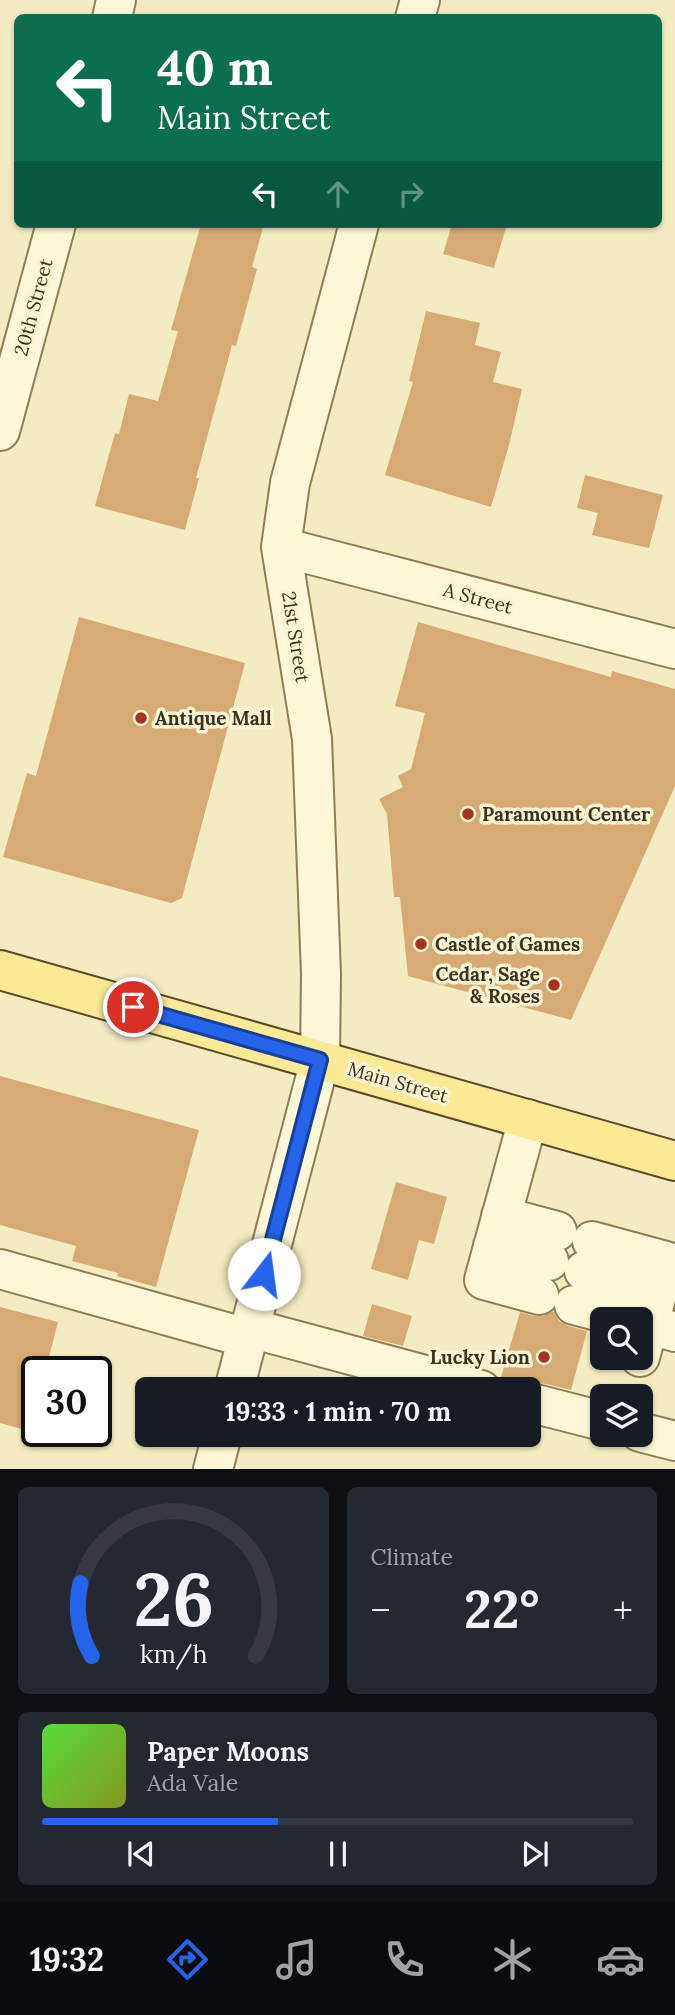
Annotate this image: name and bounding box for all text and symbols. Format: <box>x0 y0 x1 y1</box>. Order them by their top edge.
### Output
text: 40 m <box>157 36 273 98</box>
icon: left <box>42 42 133 133</box>
text: Main Street <box>157 97 330 138</box>
icon: left <box>246 175 284 213</box>
icon: ahead <box>319 175 357 213</box>
icon: right <box>392 175 430 213</box>
street label: 20th Street <box>9 255 58 358</box>
street label: A Street <box>440 577 516 619</box>
street label: 21st Street <box>277 590 315 685</box>
place label: Antique Mall <box>155 706 272 730</box>
marker: Antique Mall <box>133 710 149 726</box>
place label: Paramount Center <box>482 802 650 826</box>
marker: Paramount Center <box>460 806 476 822</box>
place label: Castle of Games <box>435 932 580 956</box>
marker: Castle of Games <box>413 936 429 952</box>
place label: Cedar, Sage & Roses <box>435 962 540 1008</box>
pin <box>103 977 163 1037</box>
marker: Cedar, Sage & Roses <box>546 977 562 993</box>
icon: arrive <box>114 988 152 1026</box>
street label: Main Street <box>345 1056 451 1108</box>
position arrow <box>227 1237 301 1311</box>
map controls <box>590 1307 653 1447</box>
button: search <box>590 1307 653 1370</box>
place label: Lucky Lion <box>430 1345 530 1369</box>
marker: Lucky Lion <box>536 1349 552 1365</box>
speed limit sign: 30 <box>21 1356 112 1447</box>
button: layers <box>590 1384 653 1447</box>
text: 19:33 · 1 min · 70 m <box>225 1395 451 1428</box>
text: Climate <box>371 1542 453 1571</box>
text: 26 <box>133 1554 214 1647</box>
text: 22° <box>464 1576 539 1642</box>
text: − <box>371 1586 391 1634</box>
text: + <box>613 1586 633 1634</box>
text: km/h <box>139 1638 207 1670</box>
text: Paper Moons <box>147 1735 309 1768</box>
text: Ada Vale <box>147 1768 238 1797</box>
icon: previous <box>122 1835 160 1873</box>
icon: pause <box>319 1835 357 1873</box>
icon: next <box>516 1835 554 1873</box>
icon: directions <box>163 1935 212 1984</box>
icon: music <box>272 1935 321 1984</box>
icon: phone <box>380 1935 429 1984</box>
icon: climate <box>488 1935 537 1984</box>
icon: car <box>596 1935 645 1984</box>
text: 19:32 <box>30 1939 104 1980</box>

